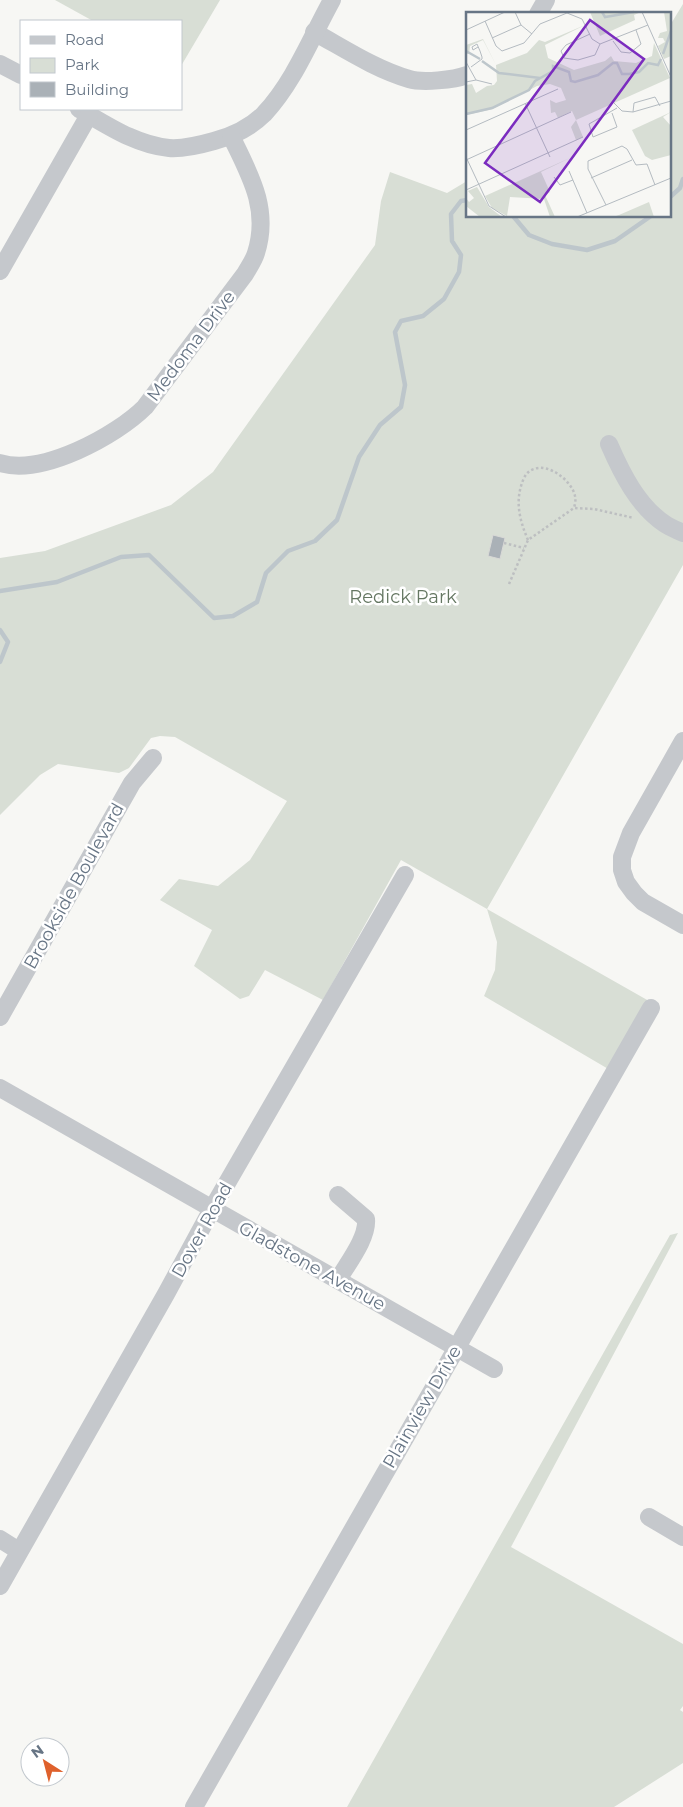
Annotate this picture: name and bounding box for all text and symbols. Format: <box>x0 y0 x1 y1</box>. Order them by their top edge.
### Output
inset map <box>466 12 670 218</box>
legend <box>20 20 182 110</box>
text: Road <box>65 30 104 49</box>
text: Park <box>65 55 99 74</box>
text: Building <box>65 80 129 99</box>
street label: Medoma Drive <box>142 286 240 406</box>
park label: Redick Park <box>349 586 457 608</box>
street label: Brookside Boulevard <box>19 799 129 973</box>
street label: Dover Road <box>167 1179 237 1281</box>
street label: Gladstone Avenue <box>235 1217 389 1316</box>
street label: Plainview Drive <box>378 1342 466 1472</box>
north arrow <box>20 1737 70 1787</box>
text: N <box>27 1741 47 1762</box>

